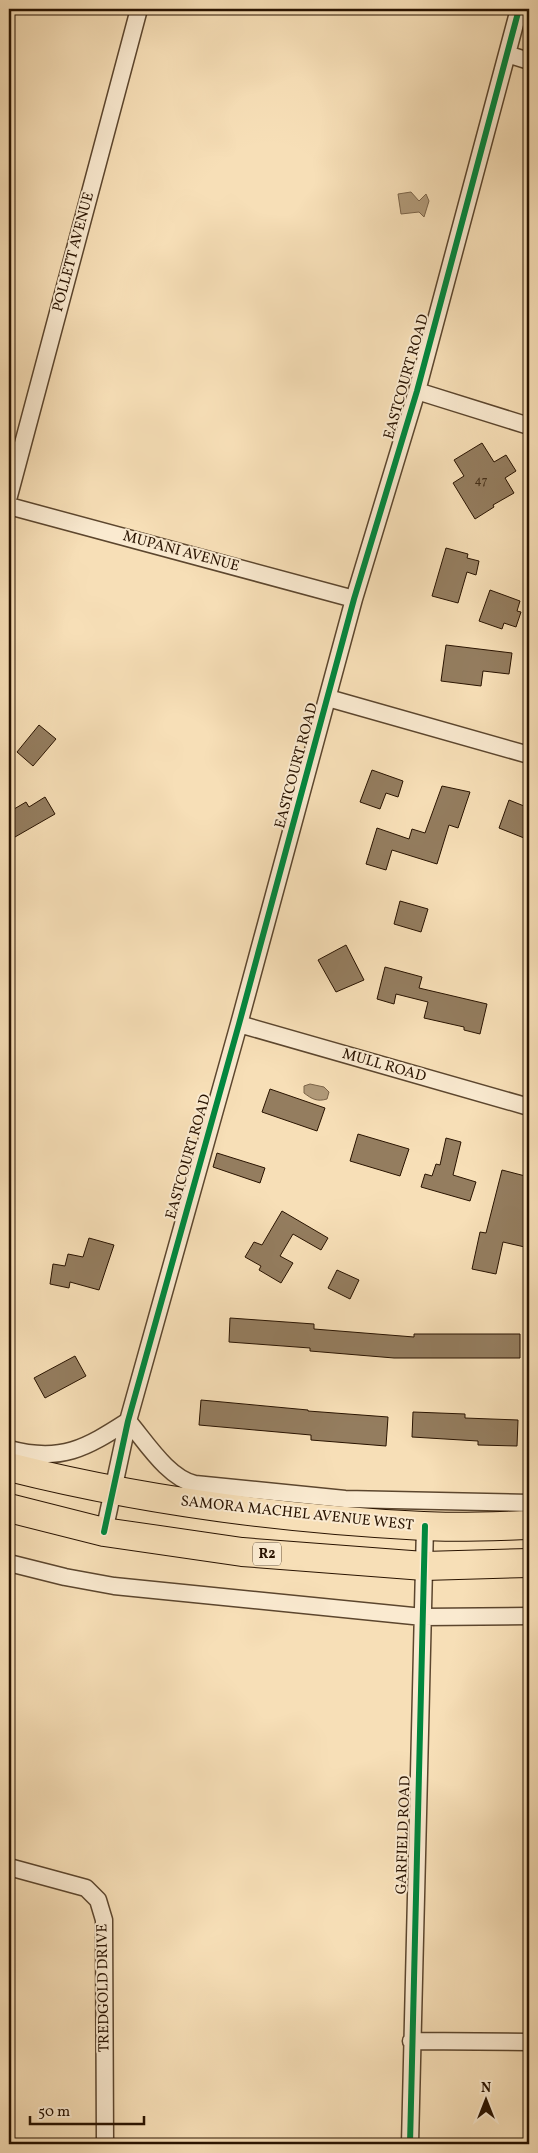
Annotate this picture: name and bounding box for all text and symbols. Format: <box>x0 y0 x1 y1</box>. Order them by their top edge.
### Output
street label: POLLETT AVENUE <box>48 190 100 314</box>
street label: EASTCOURT ROAD <box>379 312 435 442</box>
house number: 47 <box>475 473 488 489</box>
street label: MUPANI AVENUE <box>120 526 242 578</box>
street label: EASTCOURT ROAD <box>270 701 324 831</box>
street label: MULL ROAD <box>340 1044 428 1088</box>
street label: EASTCOURT ROAD <box>161 1092 217 1222</box>
street label: SAMORA MACHEL AVENUE WEST <box>179 1491 415 1537</box>
road number: R2 <box>253 1542 281 1566</box>
street label: GARFIELD ROAD <box>391 1775 417 1895</box>
street label: TREDGOLD DRIVE <box>92 1923 116 2053</box>
north arrow <box>460 2076 510 2126</box>
text: N <box>481 2079 491 2098</box>
scale bar <box>30 2093 144 2125</box>
text: 50 m <box>38 2102 70 2123</box>

